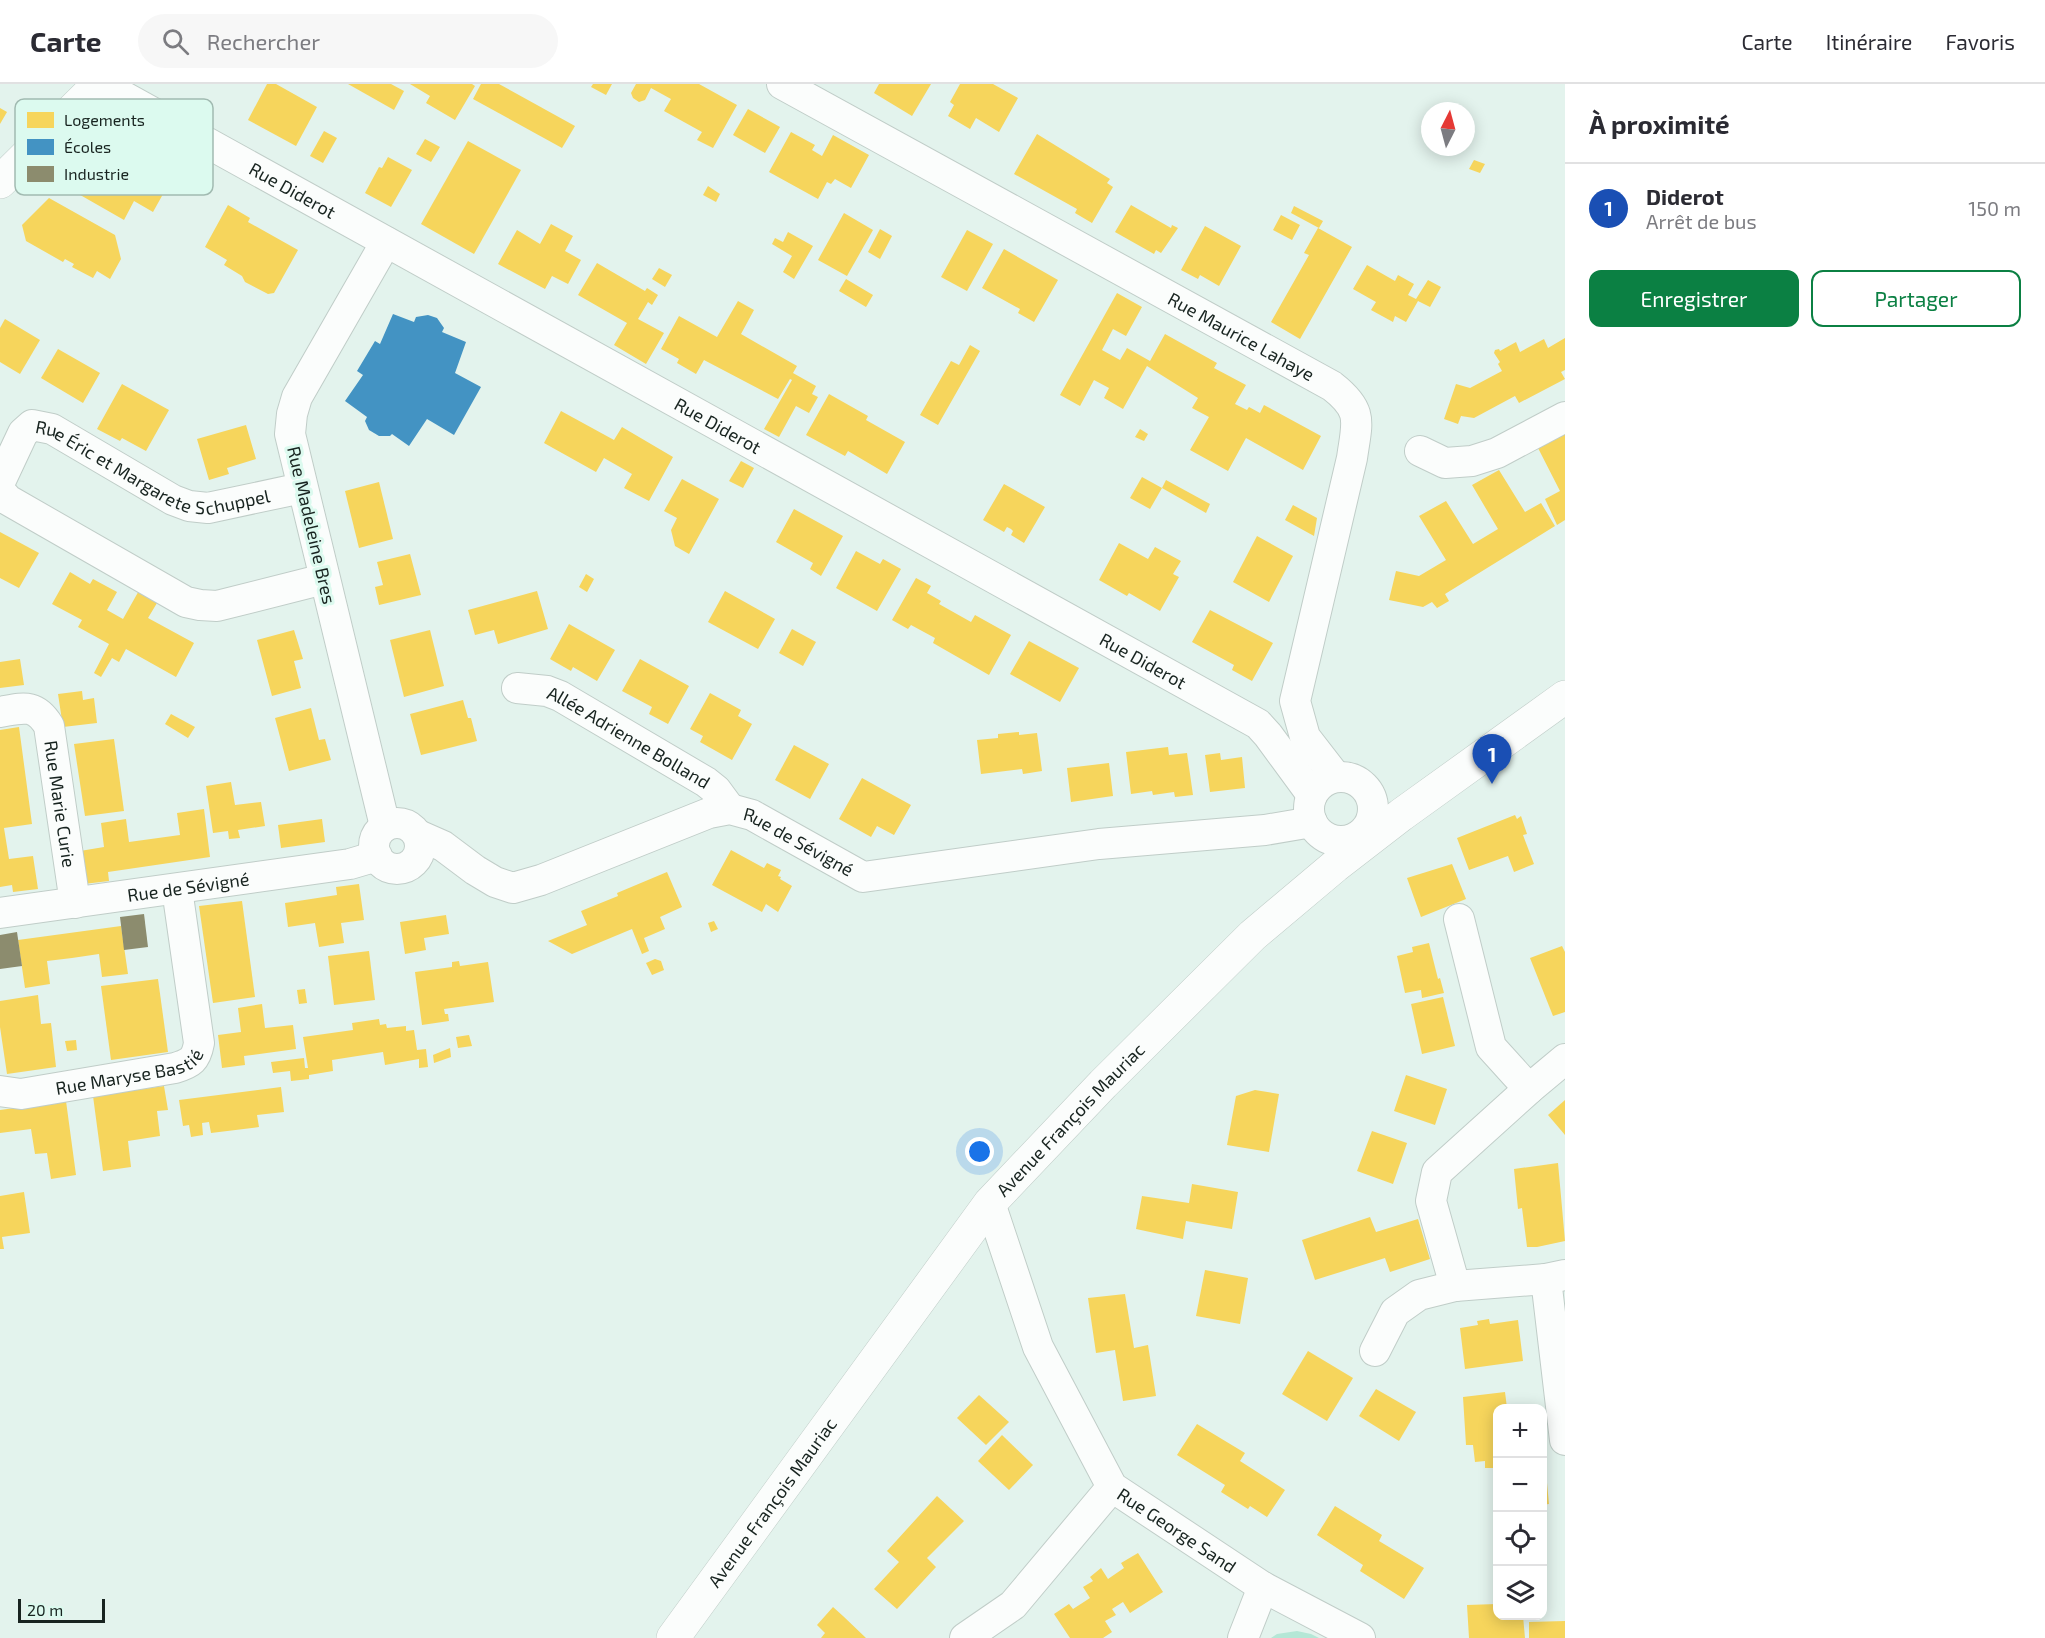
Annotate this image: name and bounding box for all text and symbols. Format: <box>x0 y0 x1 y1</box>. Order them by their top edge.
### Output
search box <box>138 14 558 68</box>
text: Carte <box>30 24 102 58</box>
icon: search <box>159 25 192 58</box>
text: Rechercher <box>207 28 320 54</box>
text: Carte <box>1741 29 1793 54</box>
text: Itinéraire <box>1826 29 1912 54</box>
text: Favoris <box>1945 29 2015 54</box>
legend <box>15 99 213 195</box>
north arrow <box>1421 102 1475 156</box>
text: À proximité <box>1589 108 1730 139</box>
text: Logements <box>64 110 145 129</box>
text: Écoles <box>64 137 111 156</box>
street label: Rue Diderot <box>246 157 340 223</box>
text: Industrie <box>64 164 129 183</box>
text: Diderot <box>1646 183 1724 209</box>
text: 1 <box>1604 196 1613 220</box>
text: 150 m <box>1968 196 2021 220</box>
text: Arrêt de bus <box>1646 209 1757 233</box>
button: Enregistrer <box>1589 270 1799 327</box>
button: Partager <box>1811 270 2021 327</box>
street label: Rue Maurice Lahaye <box>1164 287 1318 385</box>
street label: Rue Diderot <box>671 392 765 458</box>
street label: Rue Éric et Margarete Schuppel <box>34 415 272 519</box>
street label: Rue Madeleine Bres <box>283 444 341 606</box>
street label: Rue Diderot <box>1096 628 1190 693</box>
street label: Allée Adrienne Bolland <box>544 681 714 793</box>
pin: 1 <box>1472 734 1512 784</box>
street label: Rue Marie Curie <box>40 739 81 869</box>
street label: Rue de Sévigné <box>741 802 858 881</box>
street label: Rue de Sévigné <box>126 867 251 906</box>
street label: Avenue François Mauriac <box>991 1038 1149 1201</box>
street label: Rue Maryse Bastié <box>54 1045 208 1099</box>
your location <box>965 1137 994 1166</box>
map controls <box>1493 1404 1547 1620</box>
button: + <box>1493 1404 1547 1458</box>
street label: Avenue François Mauriac <box>703 1413 841 1591</box>
button: − <box>1493 1458 1547 1512</box>
street label: Rue George Sand <box>1113 1483 1240 1577</box>
button: locate <box>1493 1512 1547 1566</box>
button: layers <box>1493 1566 1547 1620</box>
scale bar <box>18 1596 105 1624</box>
text: 20 m <box>27 1600 63 1619</box>

